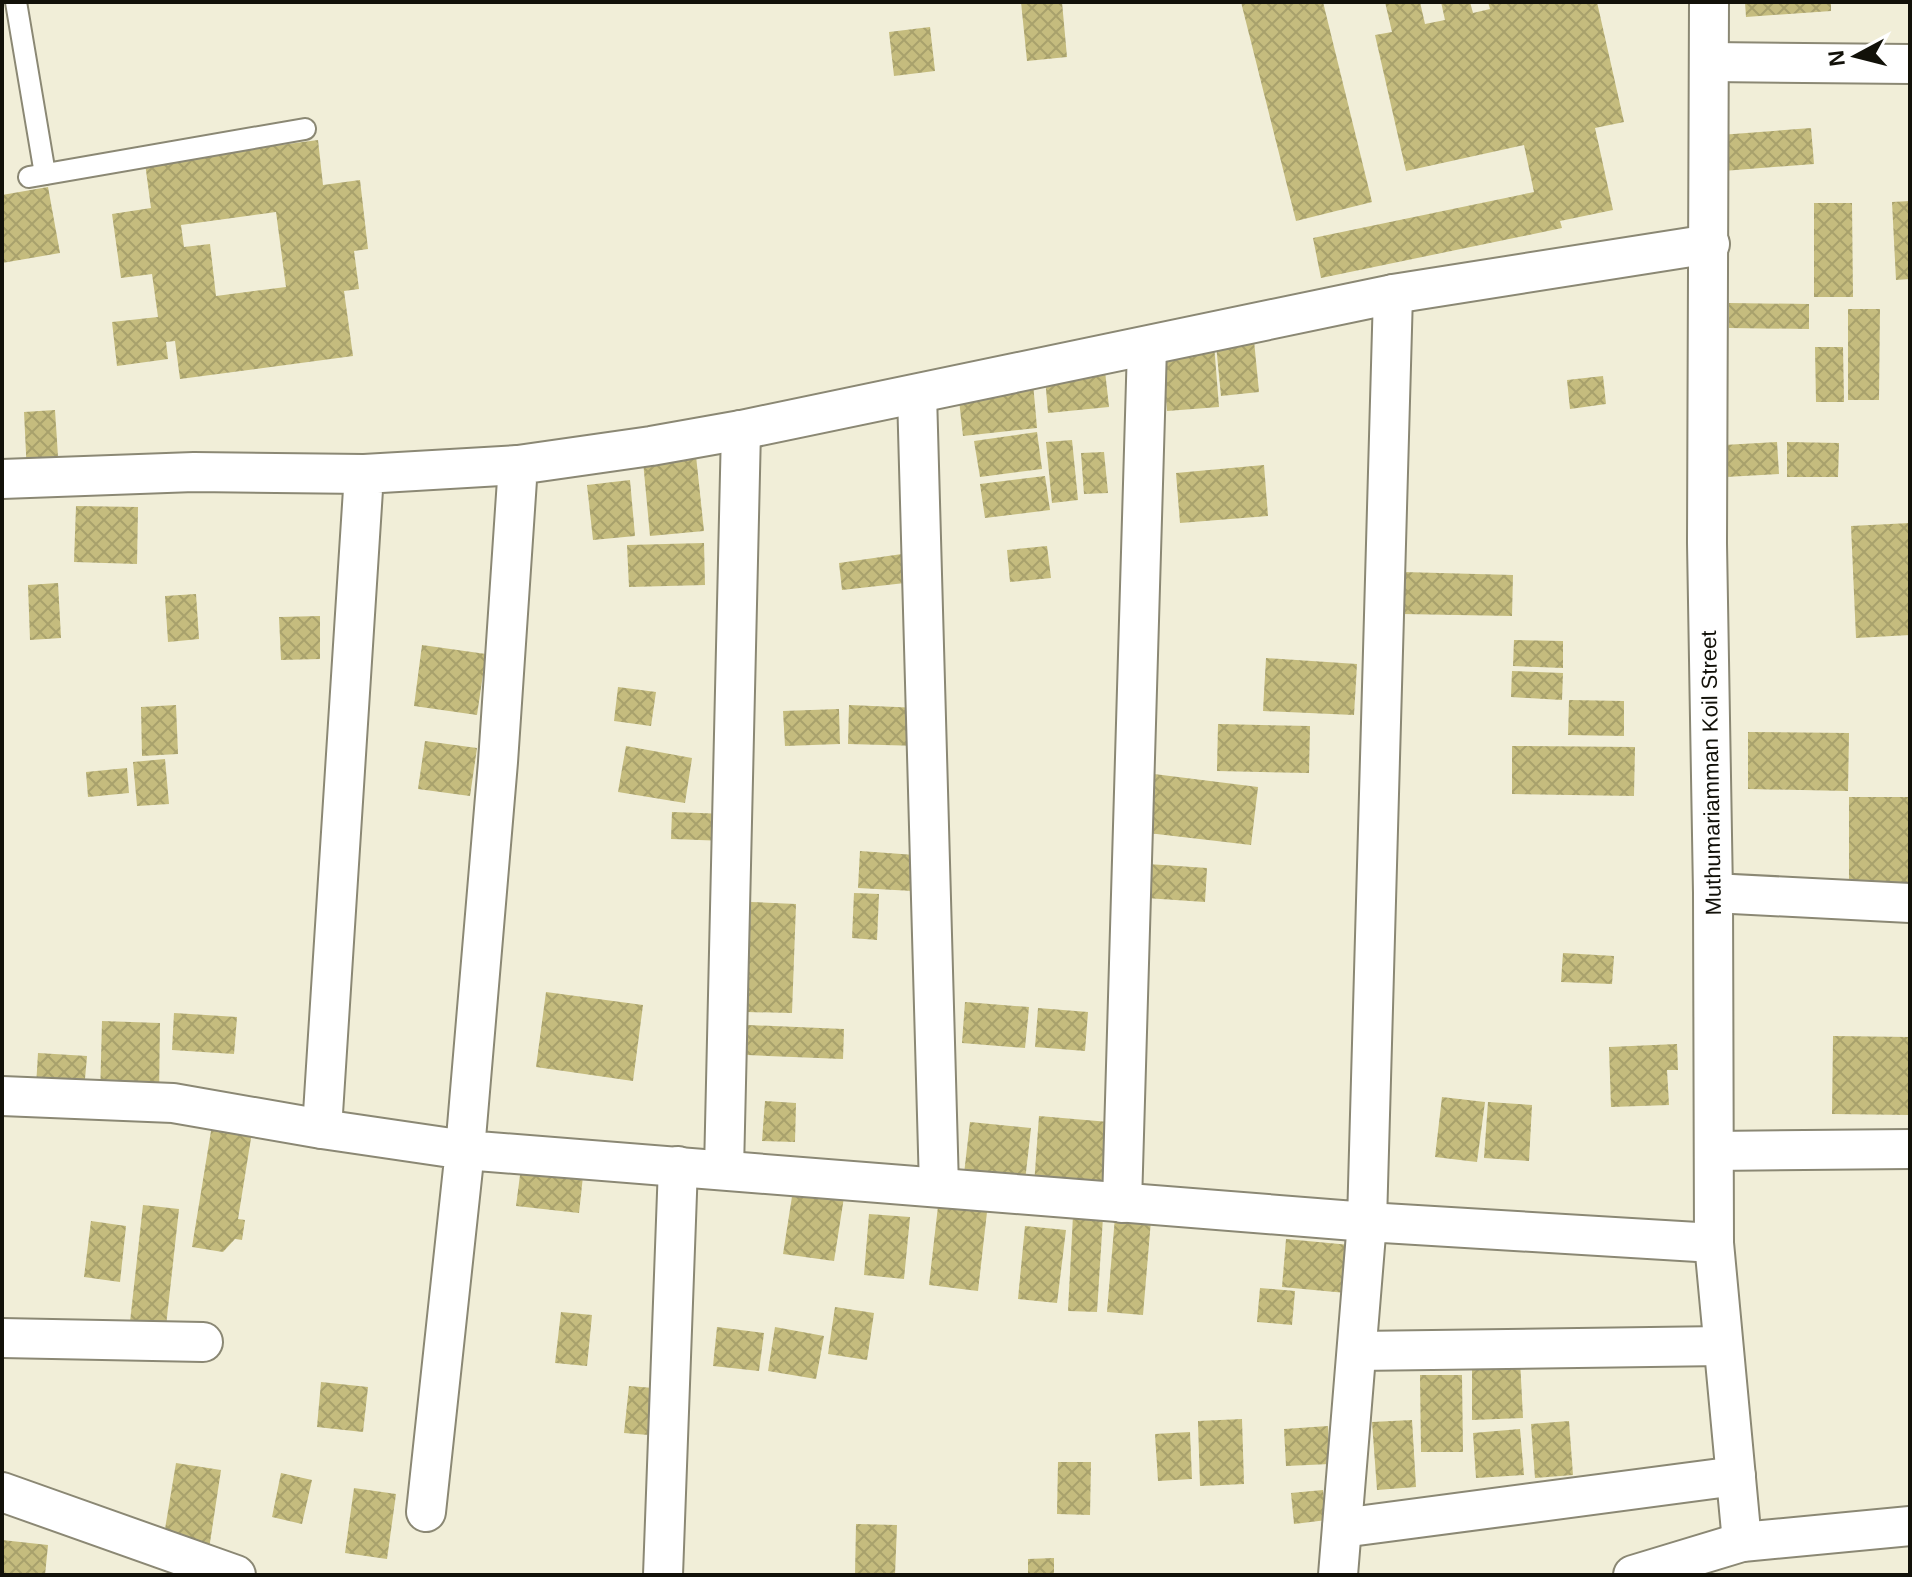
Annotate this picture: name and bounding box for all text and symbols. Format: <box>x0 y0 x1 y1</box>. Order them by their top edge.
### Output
north arrow <box>1816 16 1896 96</box>
text: N <box>1823 49 1850 68</box>
street label: Muthumariamman Koil Street <box>1696 630 1726 916</box>

